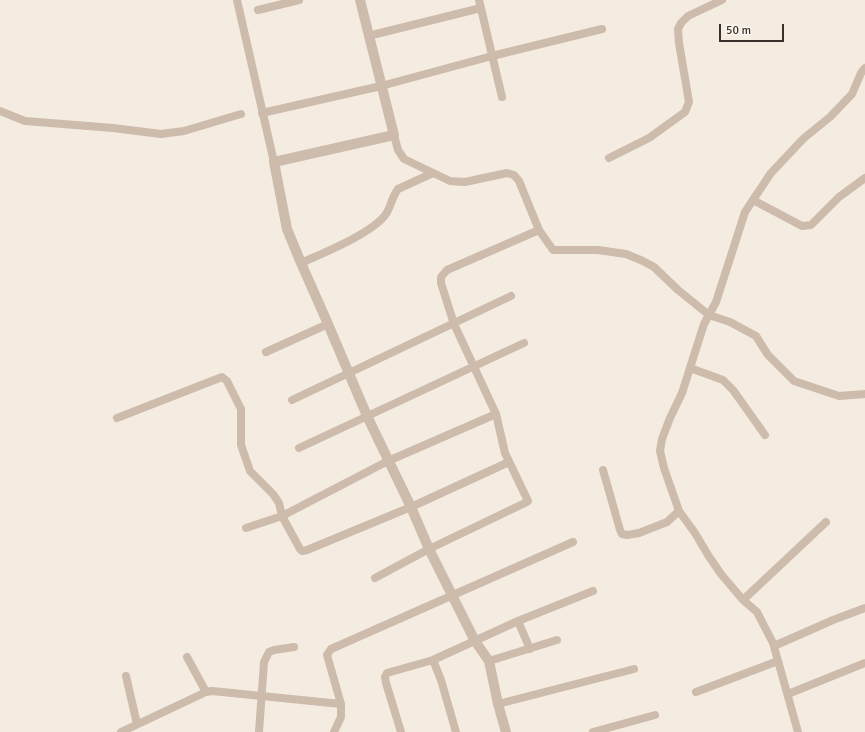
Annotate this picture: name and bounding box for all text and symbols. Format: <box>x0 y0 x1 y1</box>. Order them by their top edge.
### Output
scale bar <box>721 16 786 42</box>
text: 50 m <box>726 23 751 38</box>

